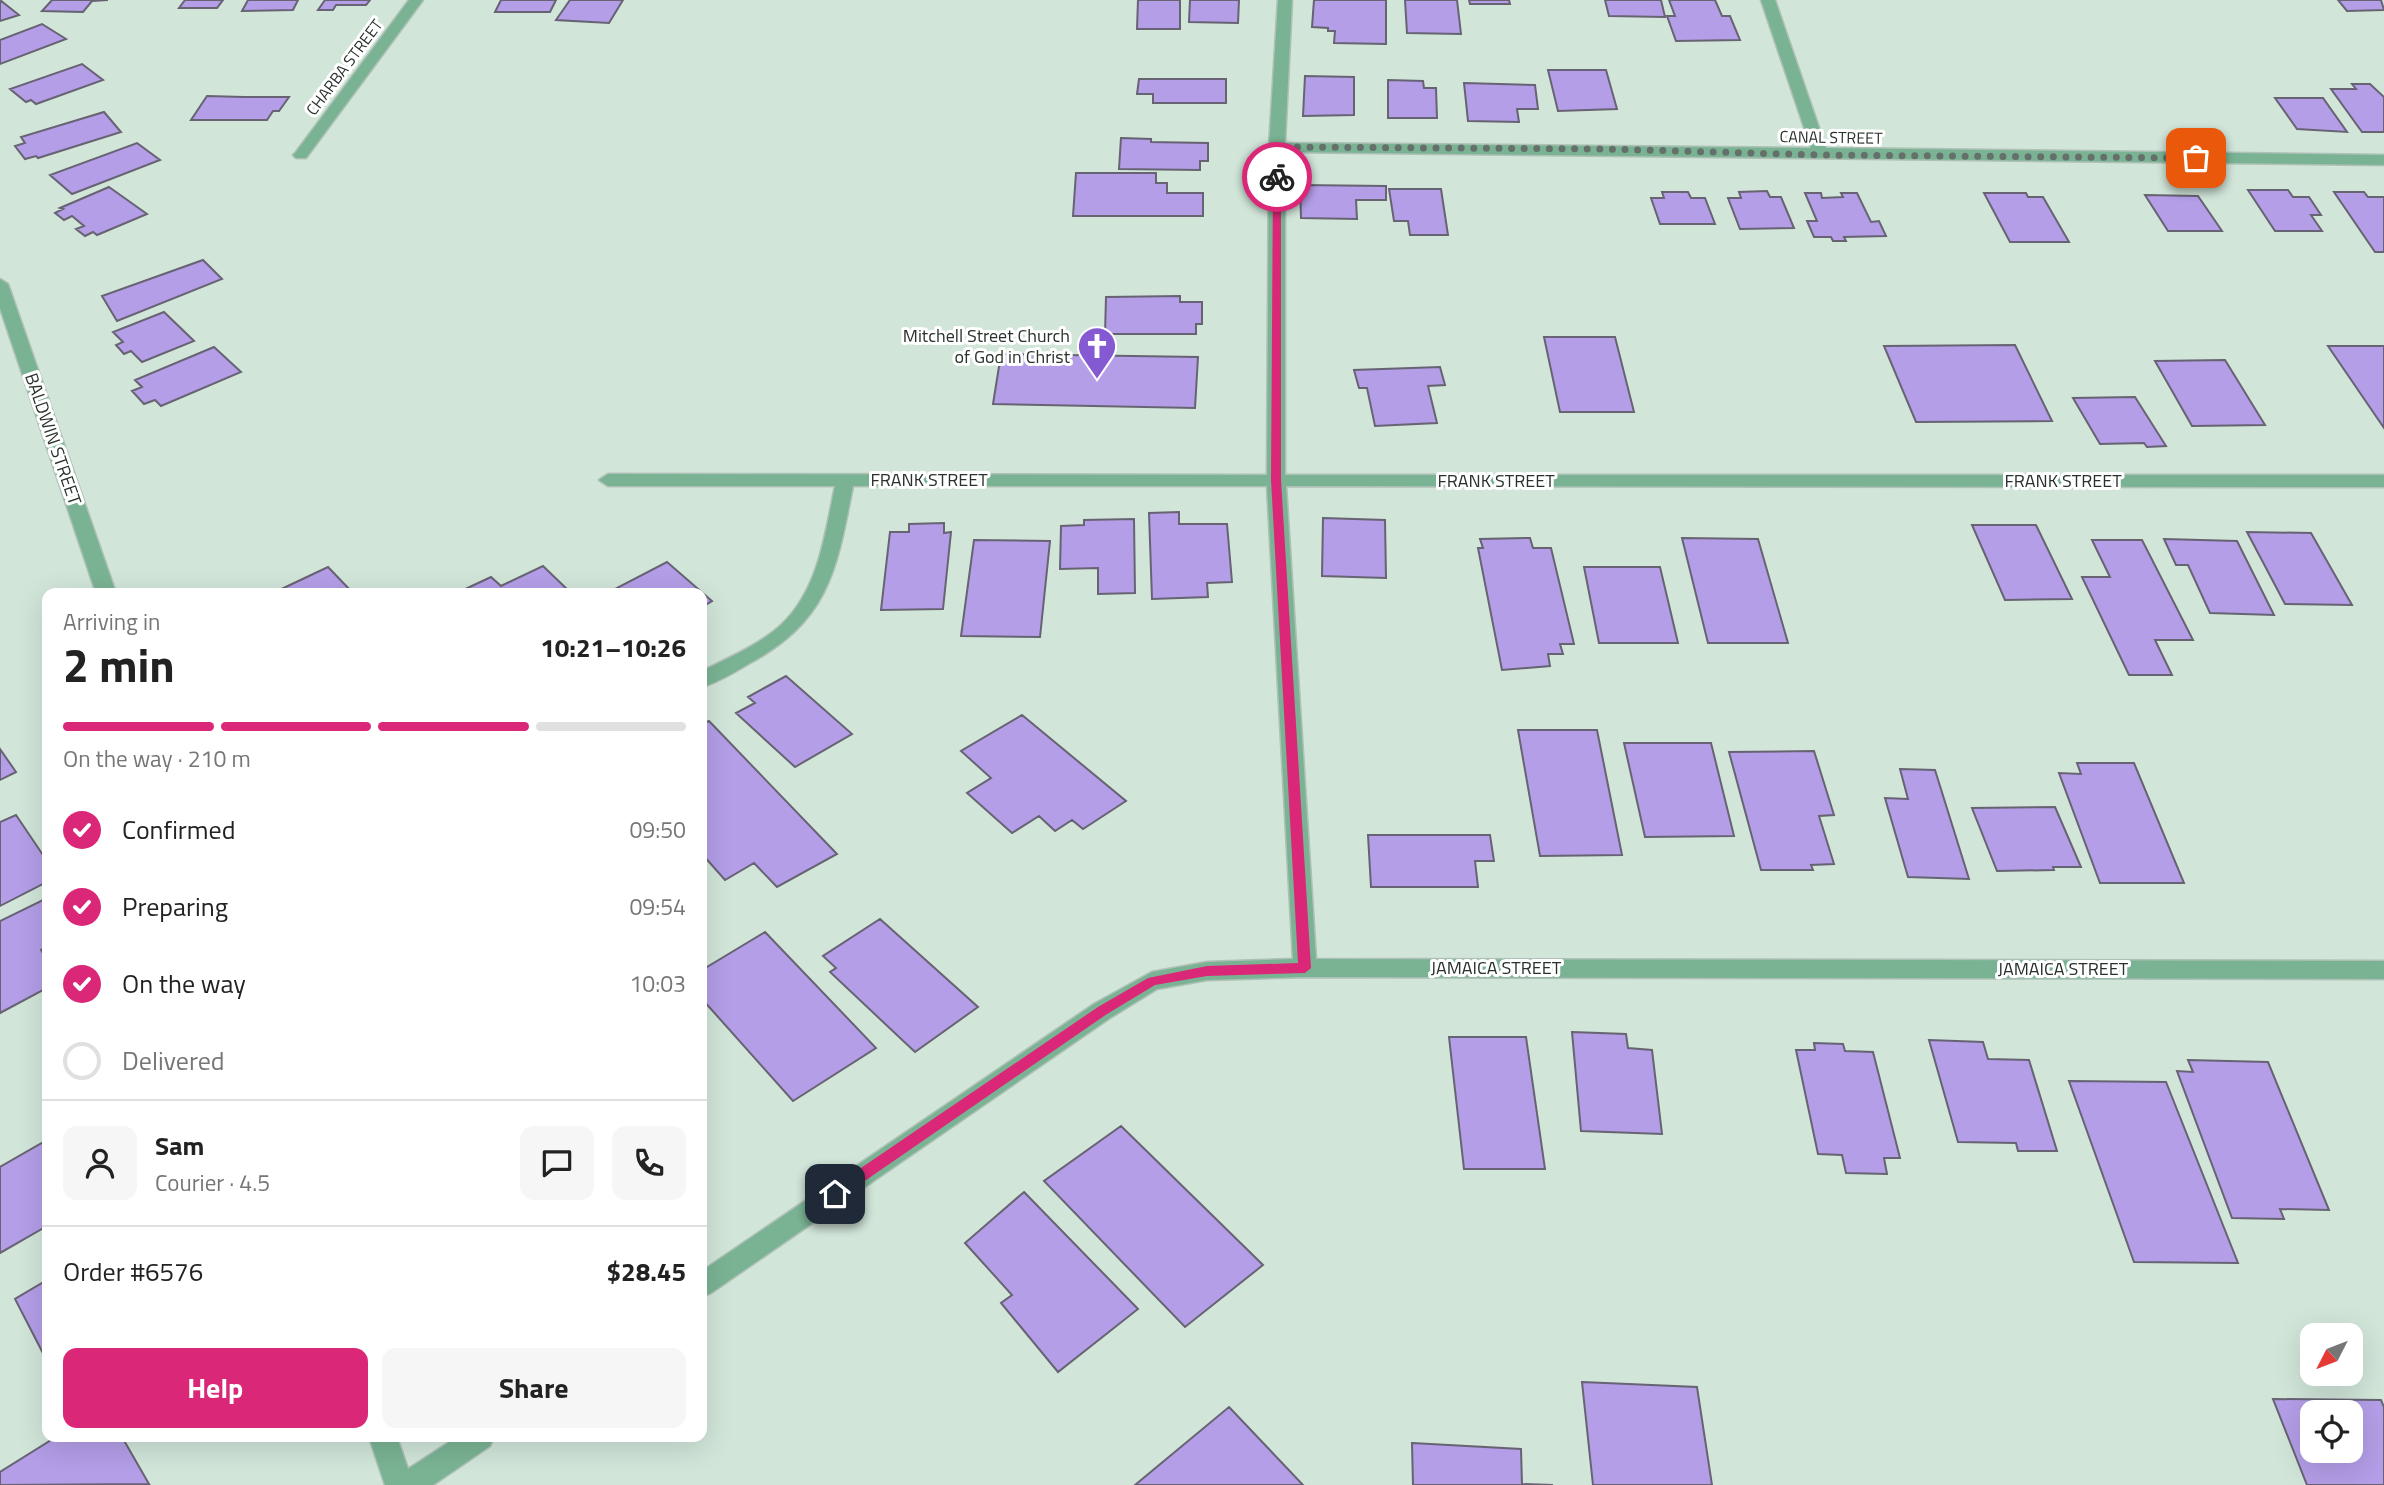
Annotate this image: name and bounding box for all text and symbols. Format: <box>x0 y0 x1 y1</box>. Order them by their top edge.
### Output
street label: CHARBA STREET <box>300 14 388 120</box>
street label: CANAL STREET <box>1779 124 1883 150</box>
pin <box>2166 128 2226 188</box>
icon: bag <box>2177 139 2215 177</box>
courier <box>1242 142 1312 212</box>
icon: bike <box>1258 158 1296 196</box>
place label: Mitchell Street Church of God in Christ <box>903 322 1071 370</box>
church icon: Mitchell Street Church of God in Christ <box>1076 325 1118 380</box>
street label: BALDWIN STREET <box>18 369 89 509</box>
street label: FRANK STREET <box>870 466 988 493</box>
street label: FRANK STREET <box>1437 467 1555 494</box>
street label: FRANK STREET <box>2004 467 2122 494</box>
text: Arriving in <box>63 604 160 639</box>
text: 10:21–10:26 <box>540 628 686 667</box>
text: 2 min <box>63 630 175 700</box>
text: On the way · 210 m <box>63 741 251 776</box>
text: Confirmed <box>122 810 236 849</box>
icon: check <box>63 811 101 849</box>
text: 09:50 <box>629 812 686 847</box>
text: Preparing <box>122 887 228 926</box>
icon: check <box>63 888 101 926</box>
text: 09:54 <box>629 889 686 924</box>
street label: JAMAICA STREET <box>1431 954 1562 981</box>
street label: JAMAICA STREET <box>1998 955 2129 982</box>
text: On the way <box>122 964 246 1003</box>
icon: check <box>63 965 101 1003</box>
text: 10:03 <box>629 966 686 1001</box>
text: Delivered <box>122 1041 225 1080</box>
button: person <box>63 1126 137 1200</box>
text: Sam <box>155 1126 204 1165</box>
button: chat <box>520 1126 594 1200</box>
button: phone <box>612 1126 686 1200</box>
pin <box>805 1164 865 1224</box>
text: Courier · 4.5 <box>155 1165 270 1200</box>
icon: home <box>816 1175 854 1213</box>
text: Order #6576 <box>63 1252 203 1291</box>
text: $28.45 <box>607 1252 686 1291</box>
north arrow <box>2300 1323 2362 1386</box>
map controls <box>2300 1323 2363 1463</box>
button: Help <box>63 1348 368 1428</box>
button: Share <box>382 1348 686 1428</box>
button: locate <box>2300 1400 2363 1463</box>

